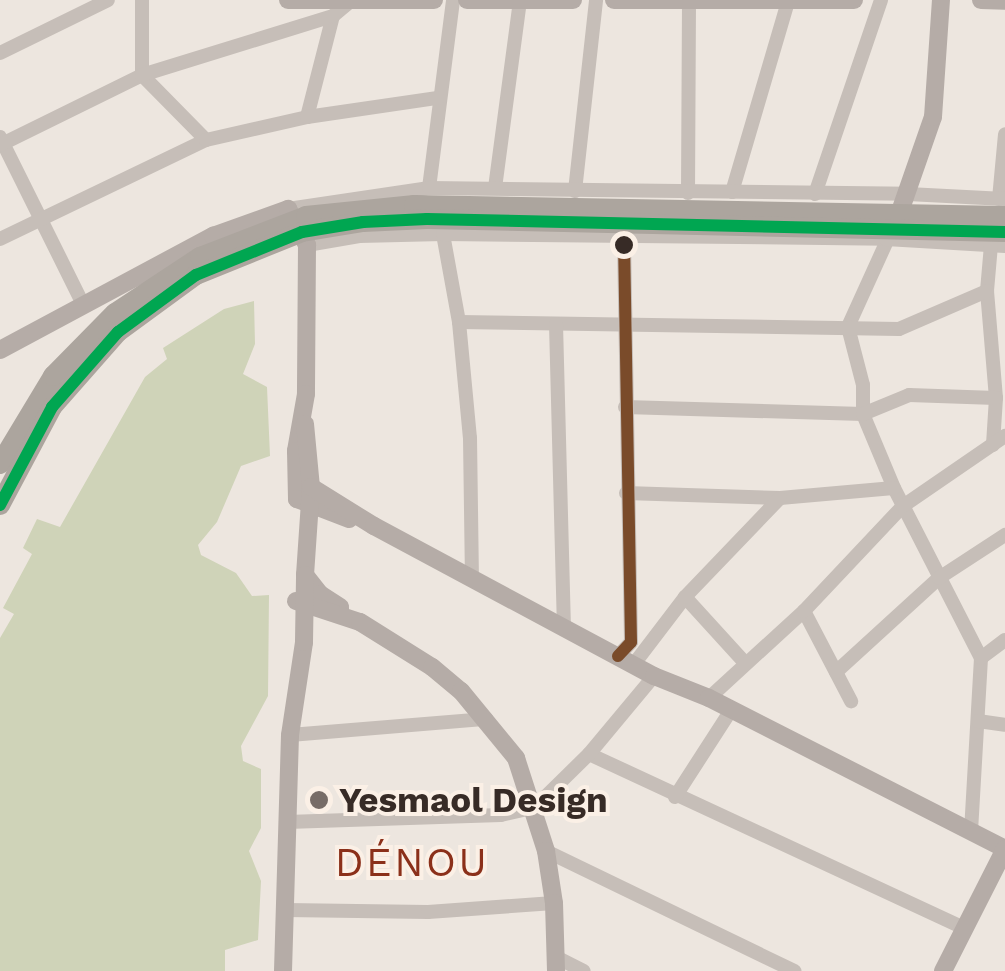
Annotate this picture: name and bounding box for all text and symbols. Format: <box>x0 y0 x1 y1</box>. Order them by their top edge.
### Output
unlabelled marker <box>614 235 634 255</box>
place label: Yesmaol Design <box>339 779 608 821</box>
marker: Yesmaol Design <box>308 789 330 811</box>
district label: DÉNOU <box>335 839 489 887</box>

